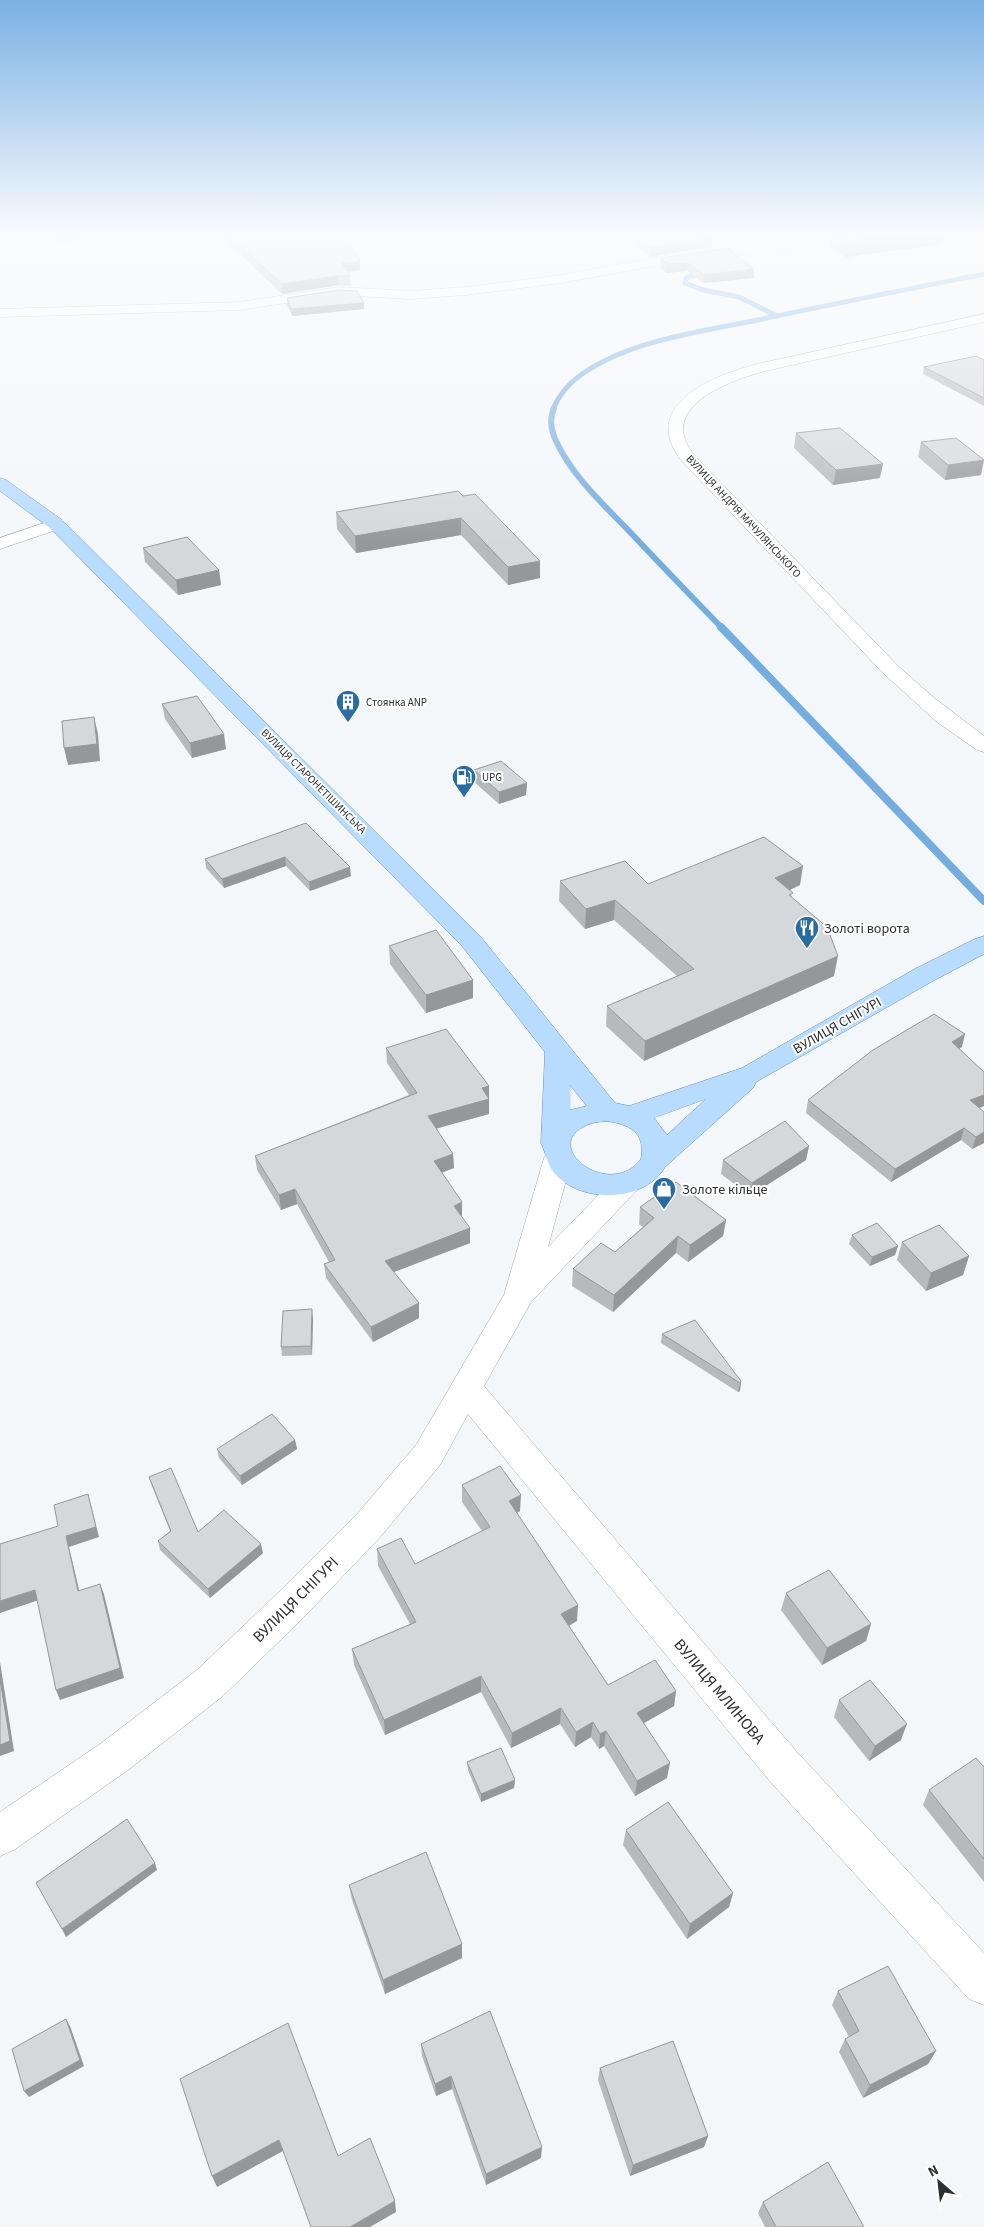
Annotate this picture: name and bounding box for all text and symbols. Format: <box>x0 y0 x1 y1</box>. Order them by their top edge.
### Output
street label: ВУЛИЦЯ АНДРІЯ МАЧУЛЯНСЬКОГО <box>683 452 805 581</box>
building icon: Стоянка ANP <box>335 689 361 723</box>
place label: Стоянка ANP <box>366 695 427 710</box>
street label: ВУЛИЦЯ СТАРОНЕТІШИНСЬКА <box>258 725 370 837</box>
fuel station icon: UPG <box>451 764 477 798</box>
place label: UPG <box>482 770 502 785</box>
restaurant icon: Золоті ворота <box>794 915 820 949</box>
place label: Золоті ворота <box>824 919 910 939</box>
street label: ВУЛИЦЯ СНІГУРІ <box>790 992 885 1059</box>
shop icon: Золоте кільце <box>651 1176 677 1210</box>
place label: Золоте кільце <box>682 1180 768 1200</box>
street label: ВУЛИЦЯ СНІГУРІ <box>248 1552 344 1648</box>
street label: ВУЛИЦЯ МЛИНОВА <box>669 1634 770 1749</box>
north arrow <box>914 2157 964 2207</box>
text: N <box>925 2160 942 2182</box>

